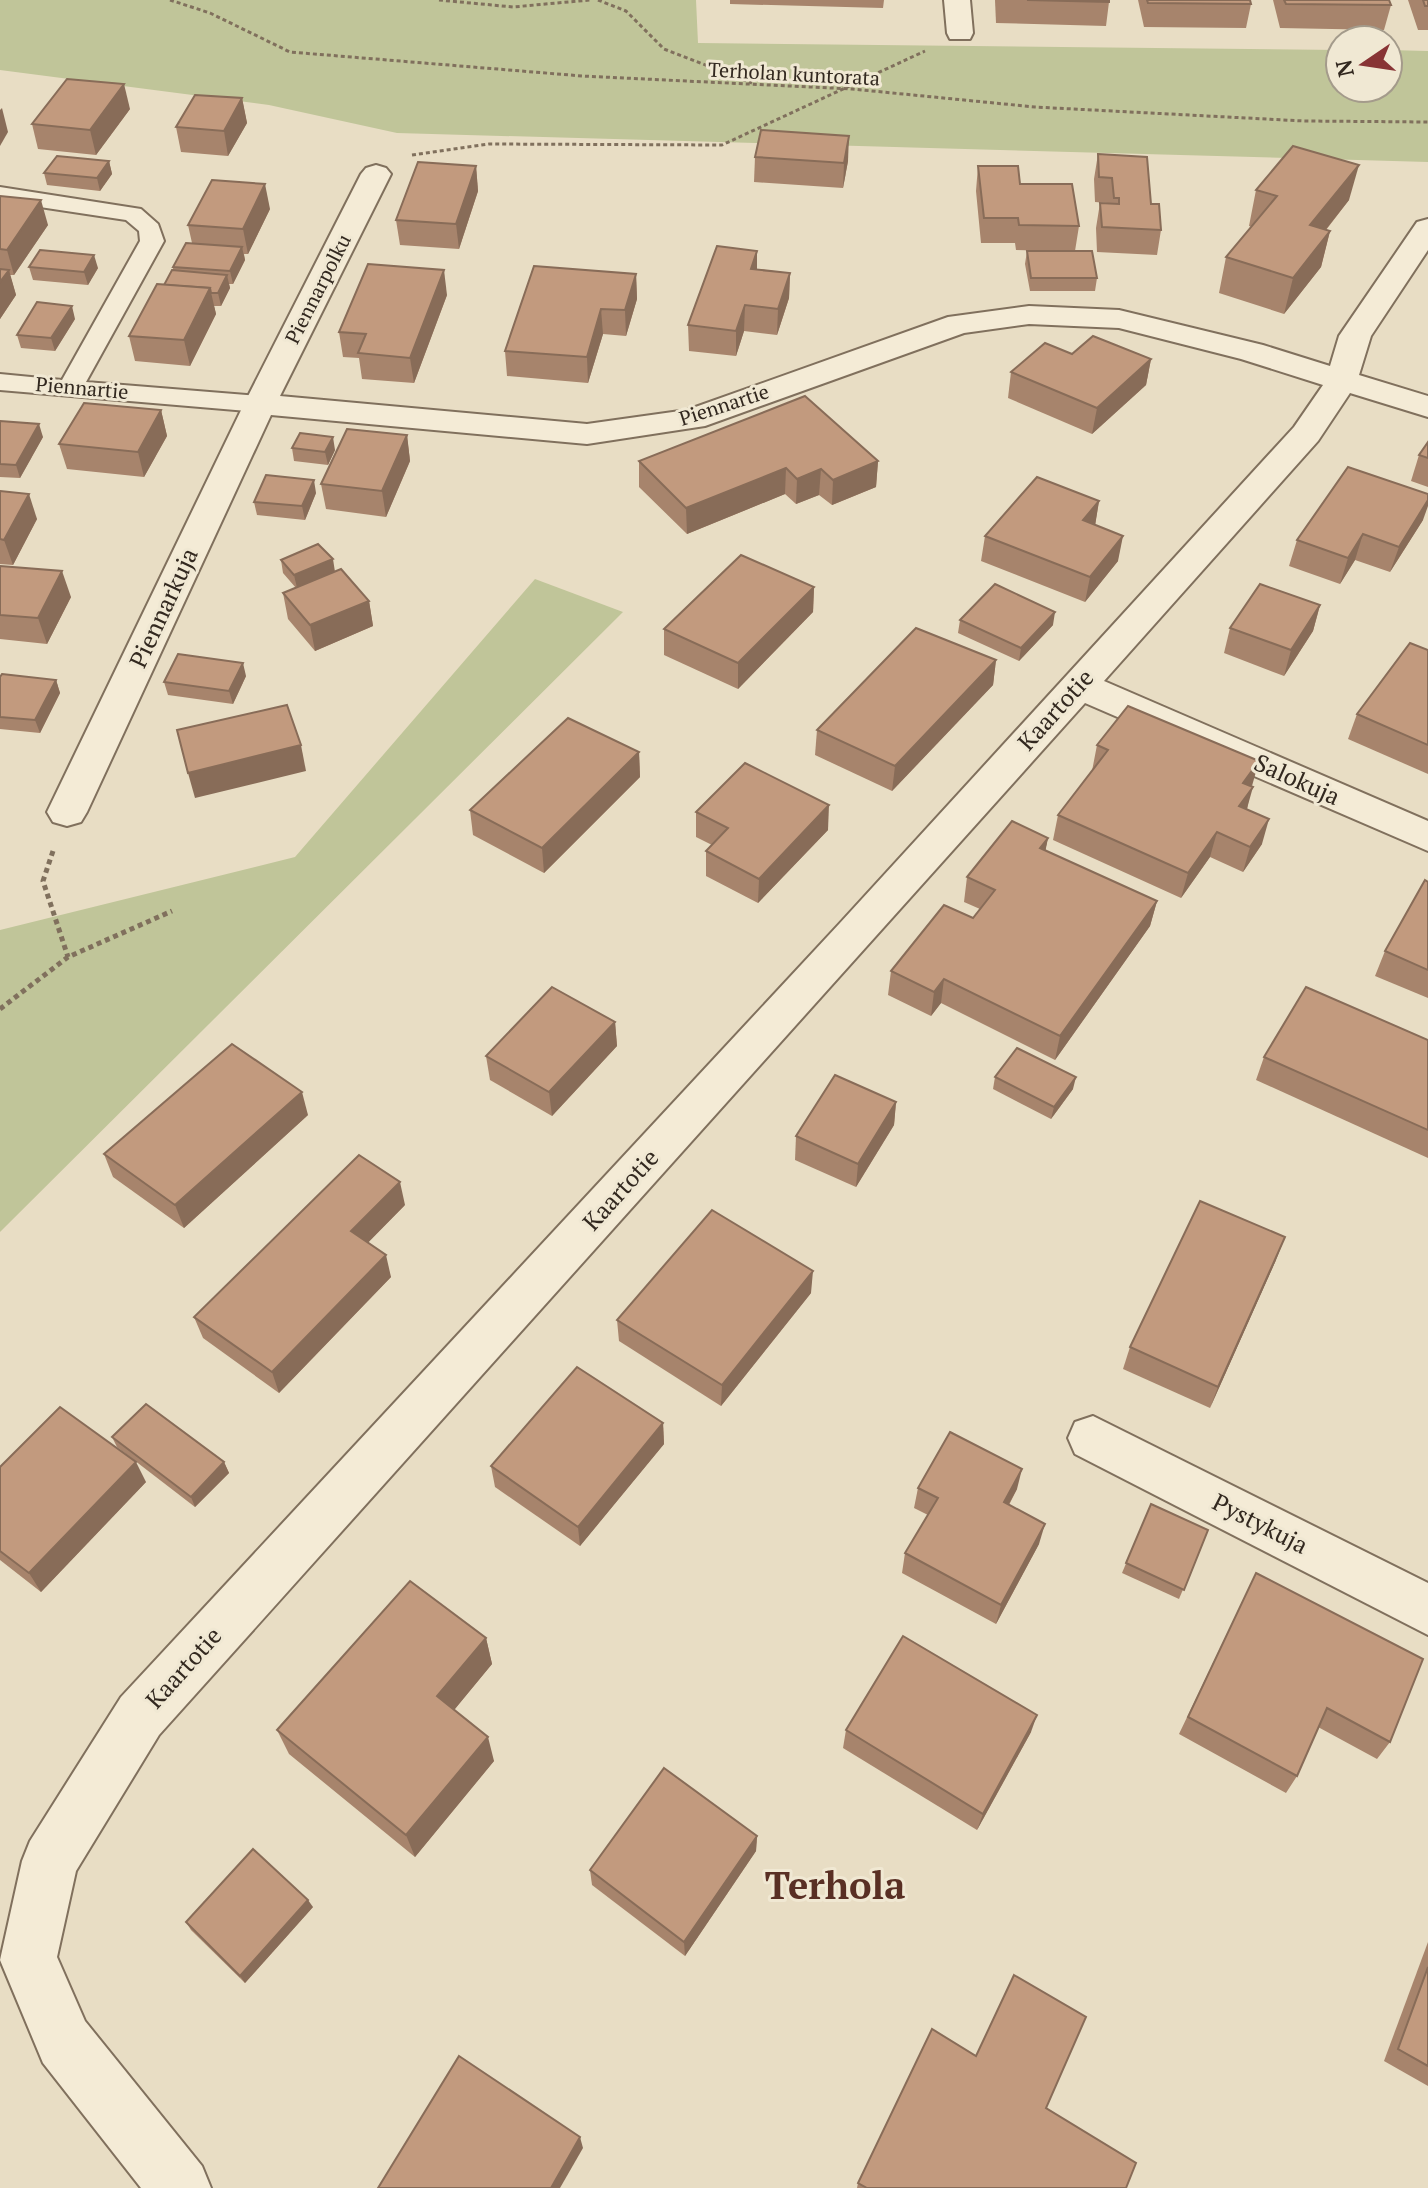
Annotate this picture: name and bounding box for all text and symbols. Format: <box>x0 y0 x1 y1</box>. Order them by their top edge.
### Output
north arrow <box>1324 24 1404 104</box>
street label: Terholan kuntorata <box>707 56 881 91</box>
text: N <box>1328 57 1360 80</box>
street label: Piennarpolku <box>278 229 357 348</box>
street label: Piennartie <box>35 370 130 405</box>
street label: Piennartie <box>675 377 772 432</box>
street label: Piennarkuja <box>121 543 205 673</box>
street label: Kaartotie <box>1010 662 1100 757</box>
street label: Salokuja <box>1249 746 1345 812</box>
street label: Kaartotie <box>575 1142 665 1237</box>
street label: Pystykuja <box>1207 1485 1314 1561</box>
street label: Kaartotie <box>138 1620 228 1715</box>
district label: Terhola <box>765 1860 905 1910</box>

